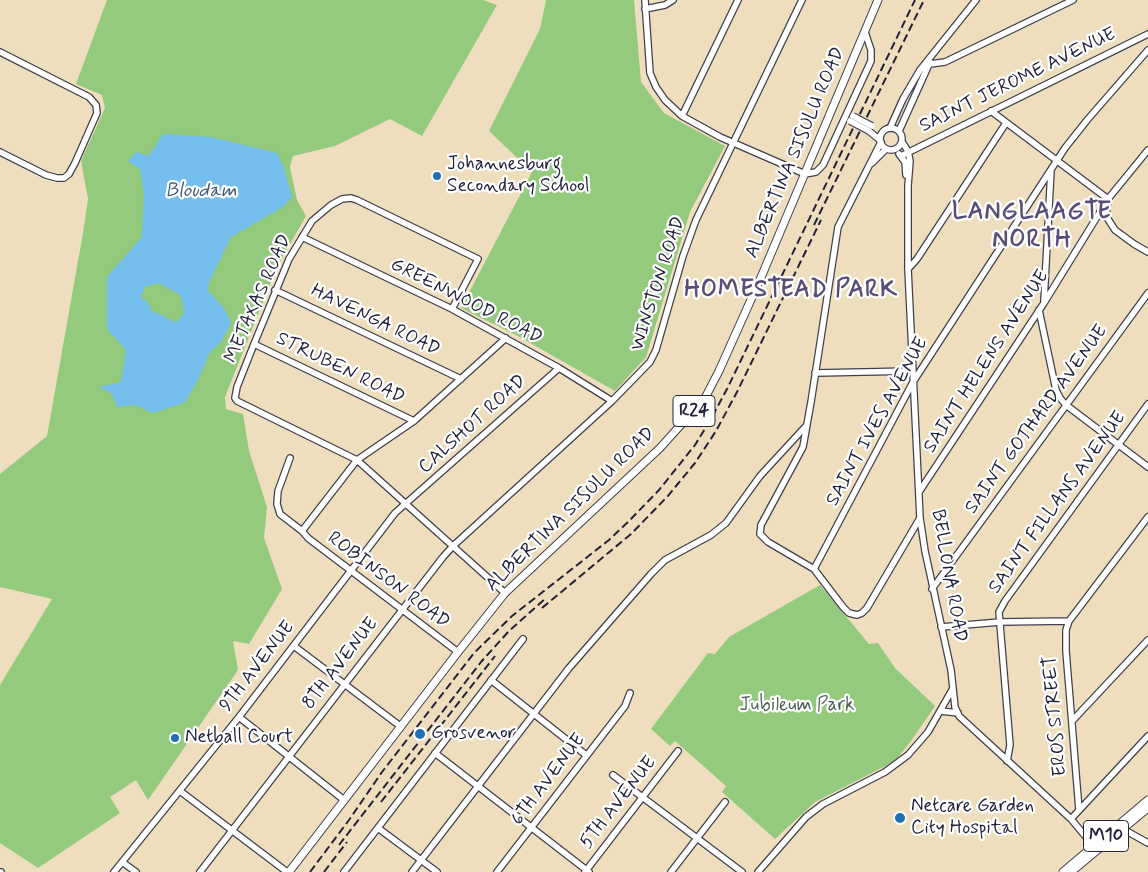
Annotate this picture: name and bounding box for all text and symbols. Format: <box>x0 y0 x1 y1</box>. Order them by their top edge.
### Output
street label: SAINT JEROME AVENUE <box>916 24 1120 138</box>
street label: ALBERTINA SISULU ROAD <box>741 44 851 262</box>
place label: Johannesburg Secondary School <box>447 154 589 198</box>
marker: Johannesburg Secondary School <box>431 170 443 182</box>
water label: Bloudam <box>165 180 237 204</box>
district label: LANGLAAGTE NORTH <box>948 199 1116 255</box>
street label: WINSTON ROAD <box>627 214 691 354</box>
street label: METAXAS ROAD <box>220 231 298 367</box>
street label: GREENWOOD ROAD <box>386 254 546 350</box>
street label: SAINT HELENS AVENUE <box>919 266 1055 458</box>
district label: HOMESTEAD PARK <box>680 277 902 305</box>
street label: HAVENGA ROAD <box>307 280 443 362</box>
street label: SAINT GOTHARD AVENUE <box>961 321 1113 519</box>
street label: STRUBEN ROAD <box>272 328 408 410</box>
street label: SAINT IVES AVENUE <box>822 334 934 510</box>
street label: CALSHOT ROAD <box>414 371 532 479</box>
road number: R24 <box>673 396 715 426</box>
street label: SAINT FILLANS AVENUE <box>984 407 1132 599</box>
street label: ALBERTINA SISULU ROAD <box>482 423 660 597</box>
street label: BELLONA ROAD <box>925 508 971 644</box>
street label: ROBINSON ROAD <box>322 528 454 634</box>
street label: 8TH AVENUE <box>298 614 384 714</box>
street label: 9TH AVENUE <box>216 617 300 717</box>
street label: EROS STREET <box>1039 655 1073 777</box>
park label: Jubileum Park <box>740 695 854 717</box>
place label: Grosvenor <box>431 723 516 745</box>
place label: Netball Court <box>185 727 293 749</box>
marker: Grosvenor <box>413 727 427 741</box>
street label: 6TH AVENUE <box>507 730 591 830</box>
marker: Netball Court <box>169 732 181 744</box>
street label: 5TH AVENUE <box>576 752 662 854</box>
place label: Netcare Garden City Hospital <box>911 796 1034 840</box>
marker: Netcare Garden City Hospital <box>893 811 907 825</box>
road number: M10 <box>1084 820 1128 851</box>

